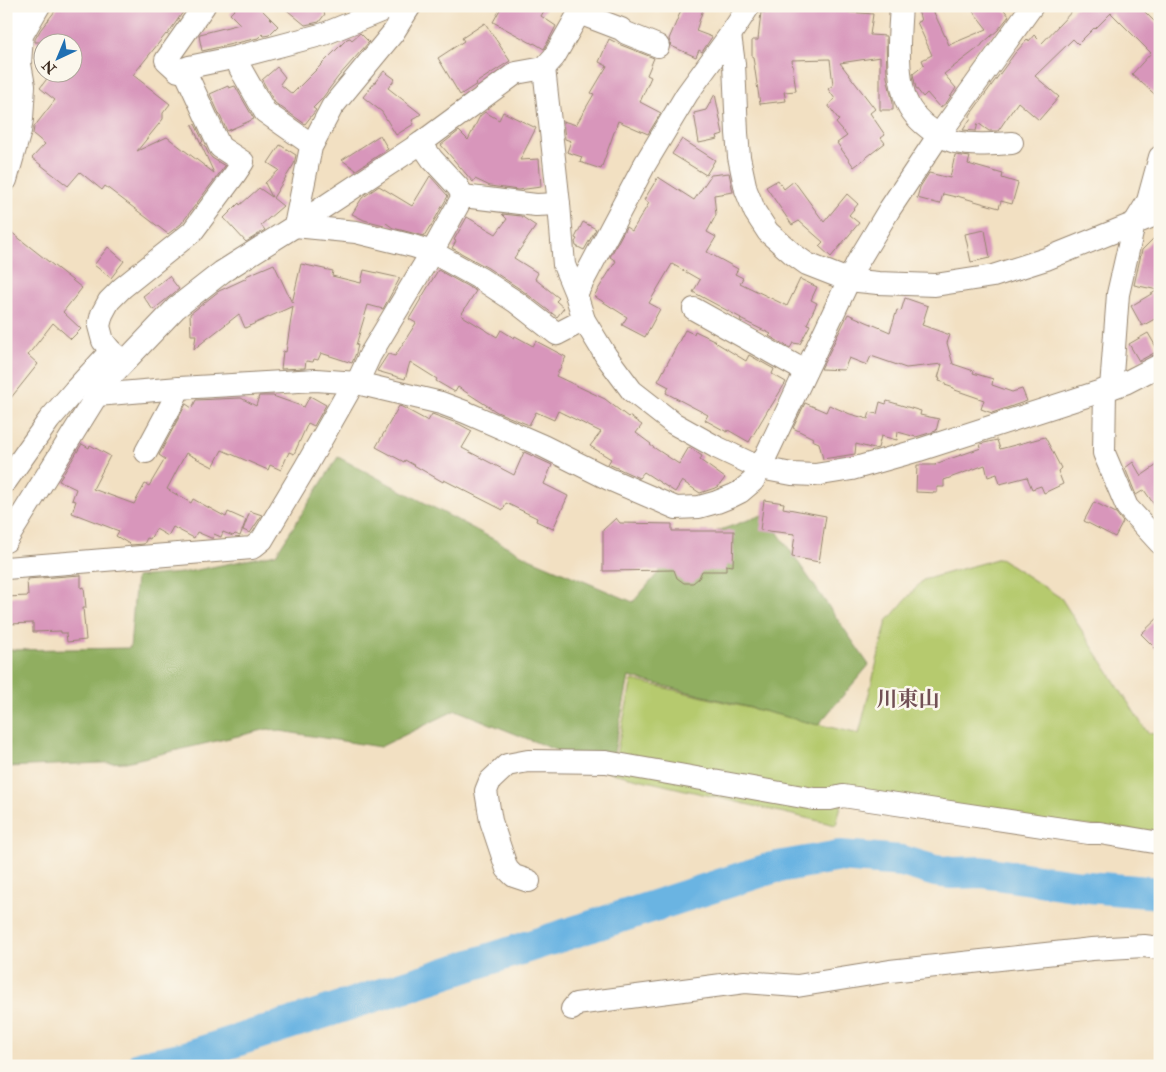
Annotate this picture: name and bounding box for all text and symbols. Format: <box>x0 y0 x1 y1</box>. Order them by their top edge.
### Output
north arrow <box>32 32 82 82</box>
text: N <box>39 56 60 78</box>
district label: 川東山 <box>877 686 940 713</box>

